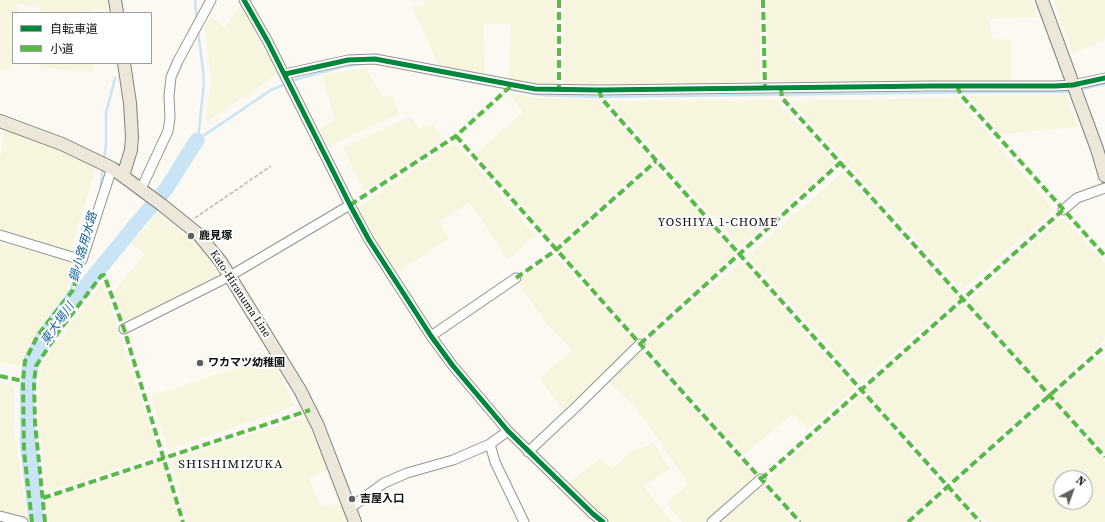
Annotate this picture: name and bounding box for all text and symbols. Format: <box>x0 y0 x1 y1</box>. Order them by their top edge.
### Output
legend <box>12 12 152 64</box>
text: 自転車道 <box>50 21 98 37</box>
text: 小道 <box>50 41 74 57</box>
water label: 鍋小路用水路 <box>67 210 101 284</box>
district label: YOSHIYA 1-CHOME <box>658 216 778 230</box>
place label: 鹿見塚 <box>199 229 232 243</box>
marker: 鹿見塚 <box>186 231 196 241</box>
street label: Kato-Hiranuma Line <box>207 248 273 340</box>
water label: 東大場川 <box>38 300 78 348</box>
place label: ワカマツ幼稚園 <box>208 356 285 370</box>
marker: ワカマツ幼稚園 <box>195 358 205 368</box>
district label: SHISHIMIZUKA <box>178 457 284 473</box>
north arrow <box>1053 470 1093 510</box>
text: N <box>1073 473 1088 490</box>
place label: 吉屋入口 <box>360 492 404 506</box>
marker: 吉屋入口 <box>347 494 357 504</box>

